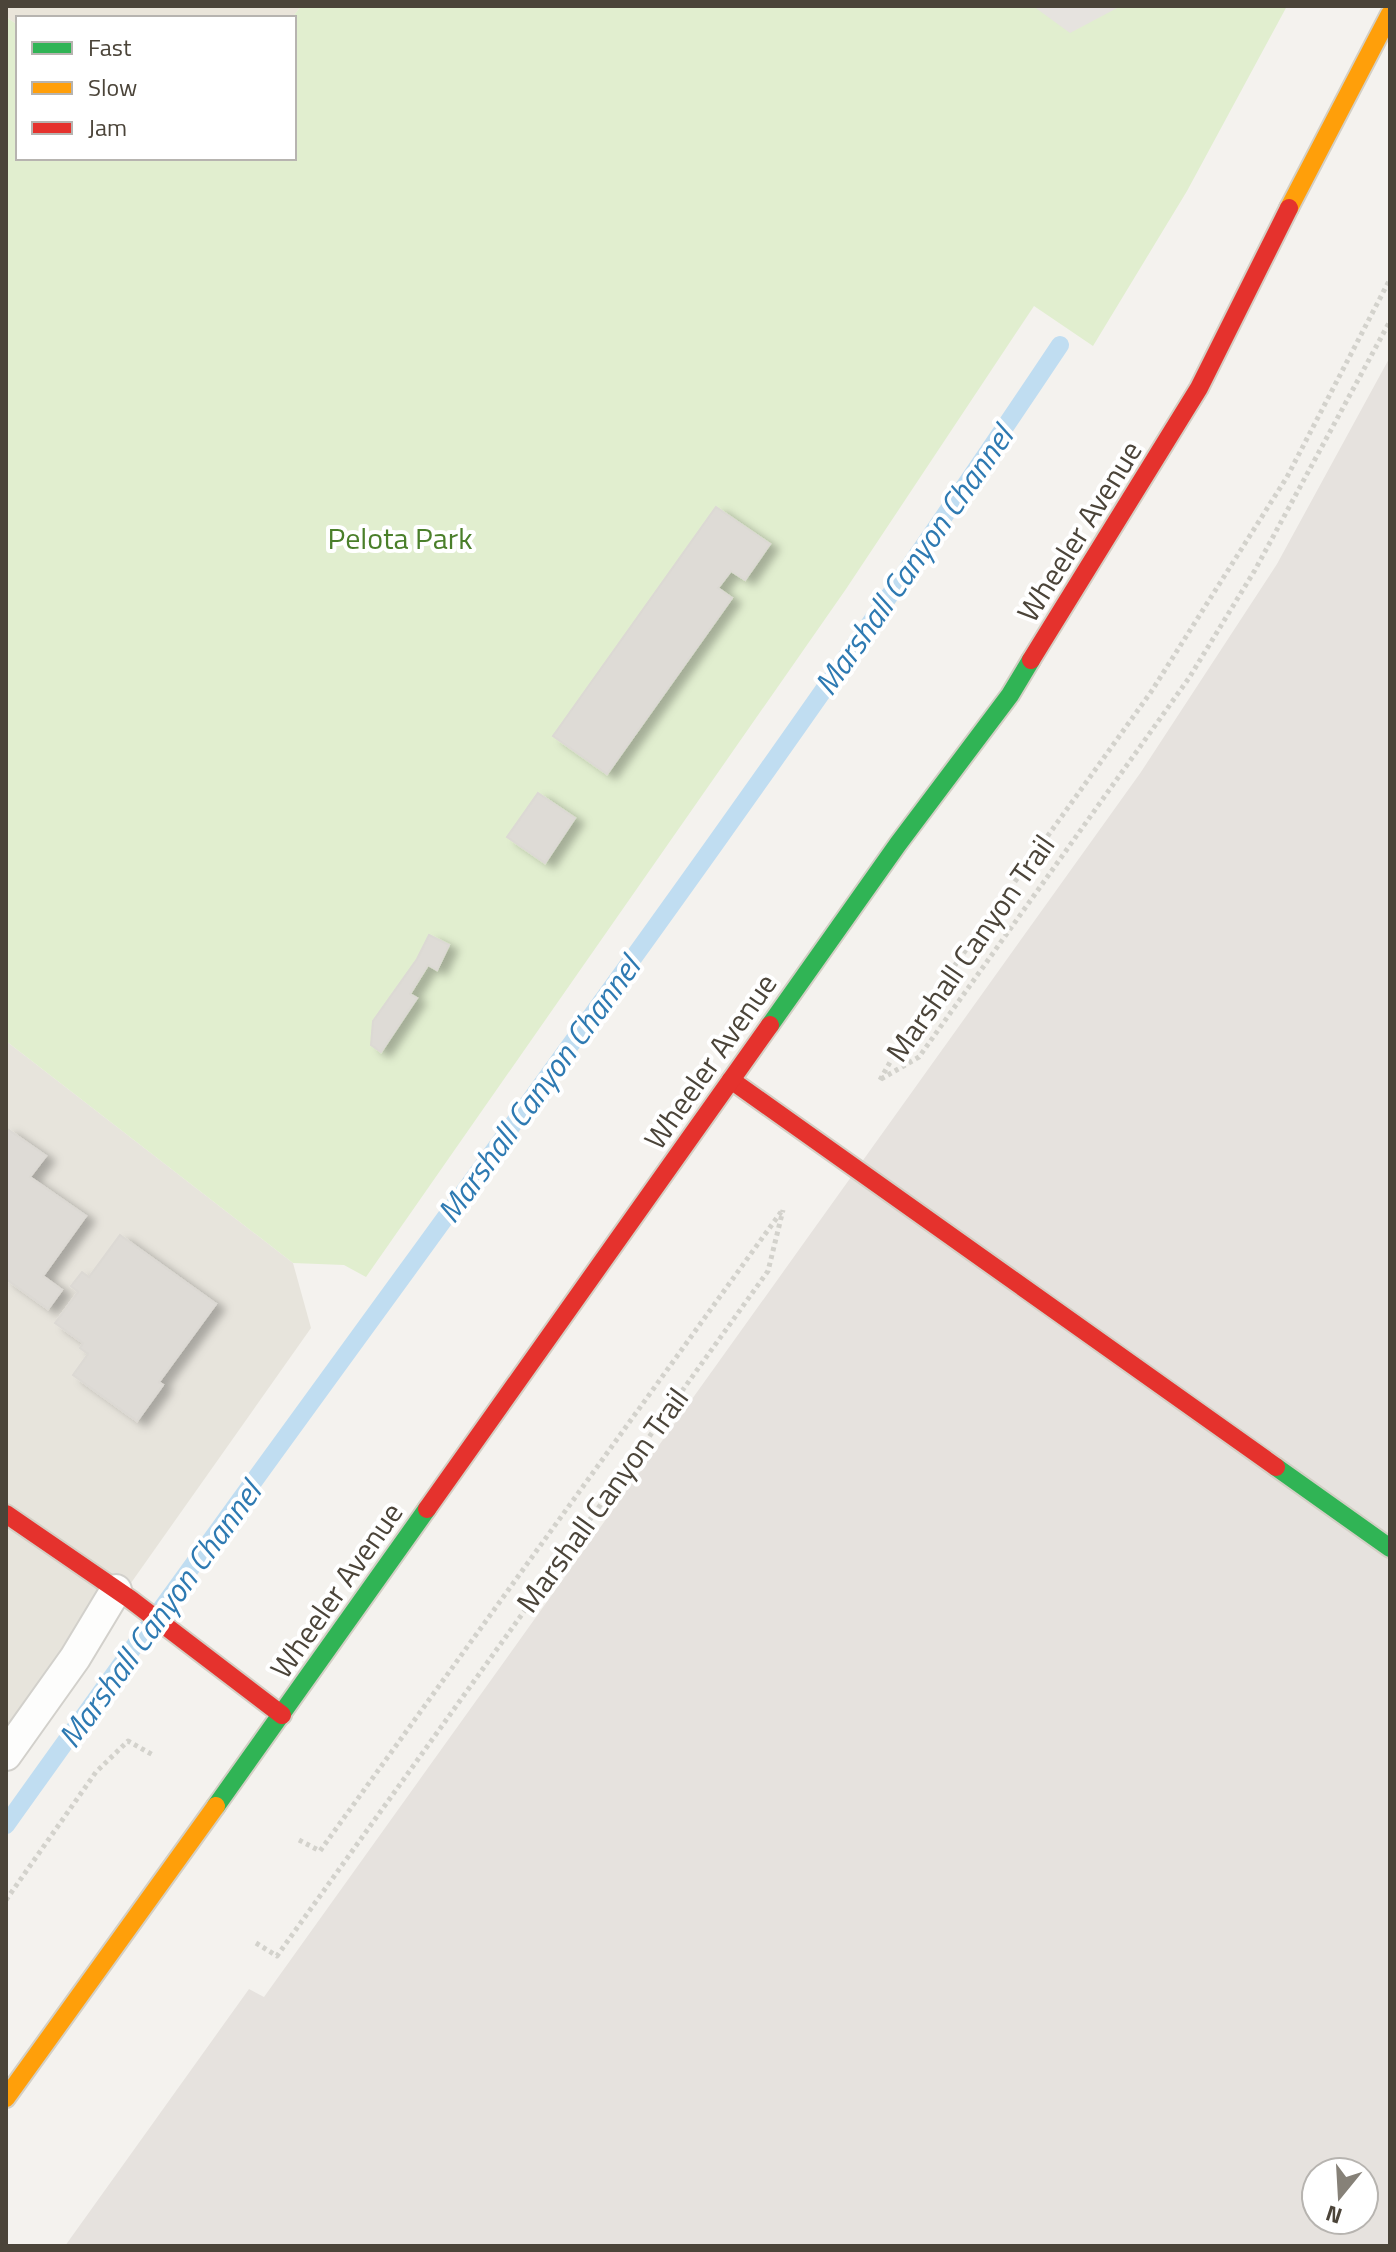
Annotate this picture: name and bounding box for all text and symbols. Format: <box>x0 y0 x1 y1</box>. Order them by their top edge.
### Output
legend <box>16 16 296 160</box>
text: Fast <box>88 29 132 65</box>
text: Slow <box>88 69 137 105</box>
text: Jam <box>88 109 127 145</box>
water label: Marshall Canyon Channel <box>802 413 1026 705</box>
street label: Wheeler Avenue <box>1005 432 1153 630</box>
park label: Pelota Park <box>327 515 473 561</box>
street label: Marshall Canyon Trail <box>874 825 1066 1071</box>
water label: Marshall Canyon Channel <box>425 943 653 1232</box>
street label: Wheeler Avenue <box>632 963 788 1159</box>
street label: Marshall Canyon Trail <box>505 1378 699 1622</box>
water label: Marshall Canyon Channel <box>46 1468 274 1757</box>
street label: Wheeler Avenue <box>258 1492 414 1688</box>
north arrow <box>1300 2156 1380 2236</box>
text: N <box>1321 2196 1346 2234</box>

